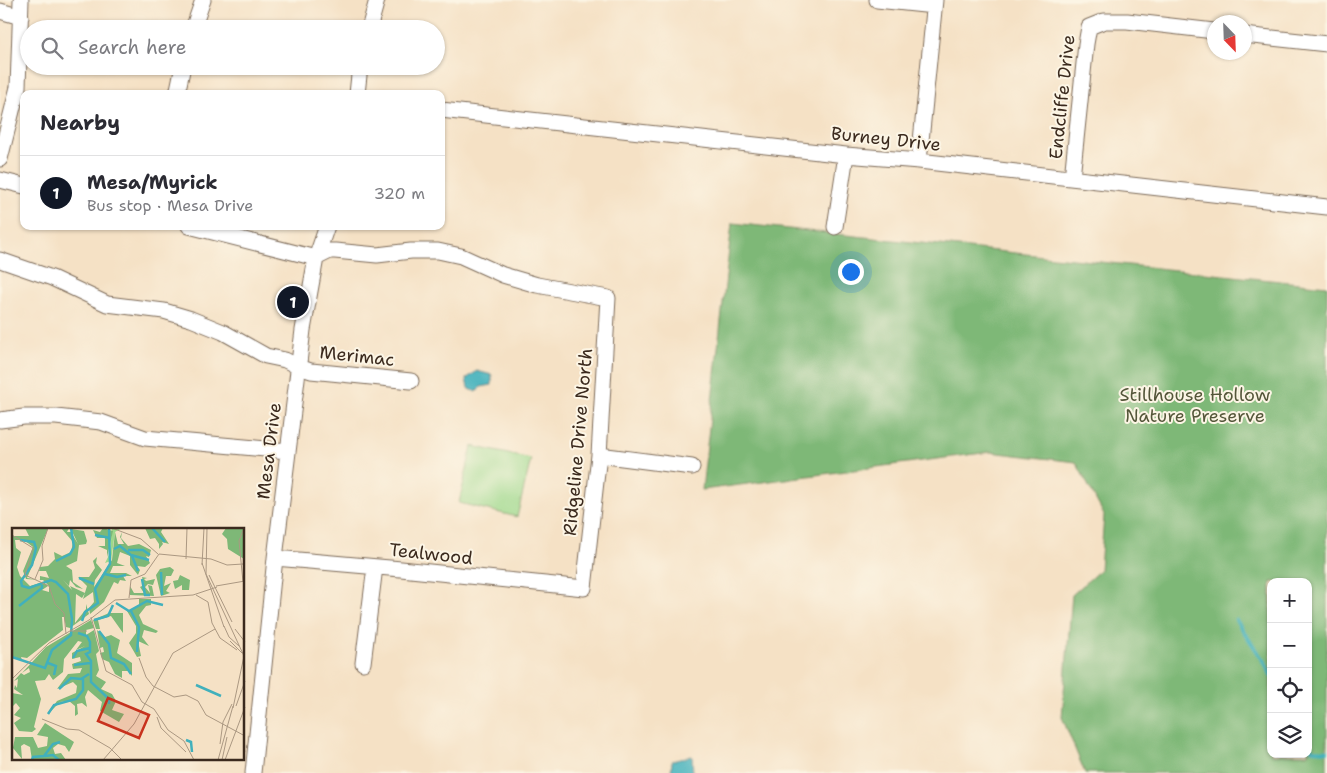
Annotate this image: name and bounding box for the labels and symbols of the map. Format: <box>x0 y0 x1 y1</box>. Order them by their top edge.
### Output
north arrow <box>1207 15 1252 60</box>
street label: Endcliffe Drive <box>1044 34 1080 160</box>
street label: Burney Drive <box>830 121 942 157</box>
your location <box>838 259 864 285</box>
pin: 1 <box>277 283 309 321</box>
street label: Merimac <box>318 340 396 372</box>
street label: Ridgeline Drive North <box>558 347 598 537</box>
park label: Stillhouse Hollow Nature Preserve <box>1120 383 1271 428</box>
street label: Mesa Drive <box>251 401 287 501</box>
inset map <box>12 528 245 760</box>
street label: Tealwood <box>388 538 474 570</box>

